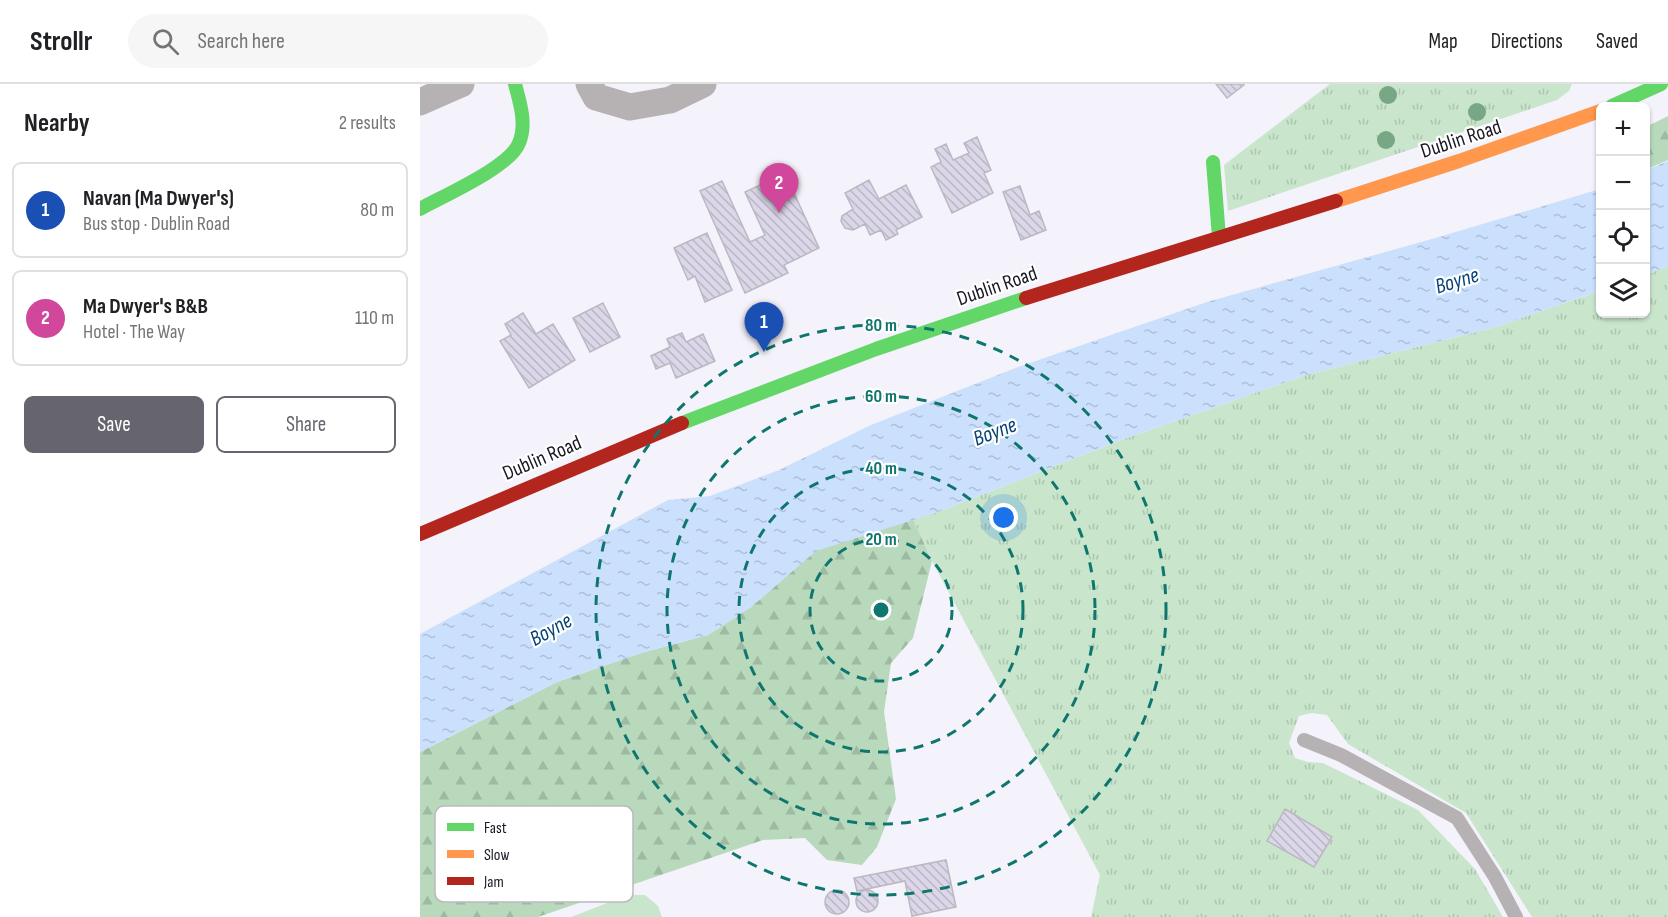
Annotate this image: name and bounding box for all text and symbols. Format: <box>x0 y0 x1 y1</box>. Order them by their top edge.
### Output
search box <box>128 14 548 68</box>
text: Strollr <box>30 25 92 58</box>
icon: search <box>149 25 182 58</box>
text: Search here <box>197 28 285 55</box>
text: Map <box>1428 29 1458 54</box>
text: Directions <box>1491 29 1563 54</box>
text: Saved <box>1596 29 1638 54</box>
map controls <box>1596 102 1650 318</box>
button: + <box>1596 102 1650 156</box>
text: Nearby <box>24 108 90 139</box>
text: 2 results <box>339 111 396 135</box>
street label: Dublin Road <box>1417 114 1505 164</box>
button: − <box>1596 156 1650 210</box>
pin: 2 <box>760 164 798 213</box>
text: Navan (Ma Dwyer's) <box>83 185 234 212</box>
text: 1 <box>42 198 49 222</box>
text: 80 m <box>360 198 394 222</box>
button: locate <box>1596 210 1650 264</box>
text: Bus stop · Dublin Road <box>83 212 230 236</box>
street label: Dublin Road <box>953 261 1041 311</box>
water label: Boyne <box>1432 261 1483 300</box>
button: layers <box>1596 264 1650 318</box>
text: Ma Dwyer's B&B <box>83 293 208 320</box>
pin: 1 <box>744 302 784 352</box>
text: 2 <box>41 306 50 330</box>
text: 110 m <box>355 306 394 330</box>
text: 80 m <box>865 315 897 336</box>
text: Hotel · The Way <box>83 320 185 344</box>
text: 60 m <box>865 386 897 407</box>
button: Save <box>24 396 204 453</box>
button: Share <box>216 396 396 453</box>
water label: Boyne <box>969 411 1021 453</box>
street label: Dublin Road <box>499 430 585 486</box>
text: 40 m <box>865 458 897 479</box>
your location <box>989 503 1018 532</box>
text: 20 m <box>865 529 897 550</box>
centre of rings <box>871 600 891 620</box>
water label: Boyne <box>525 607 577 653</box>
legend <box>435 806 633 902</box>
text: Fast <box>484 819 507 838</box>
text: Slow <box>484 846 509 865</box>
text: Jam <box>483 873 504 892</box>

